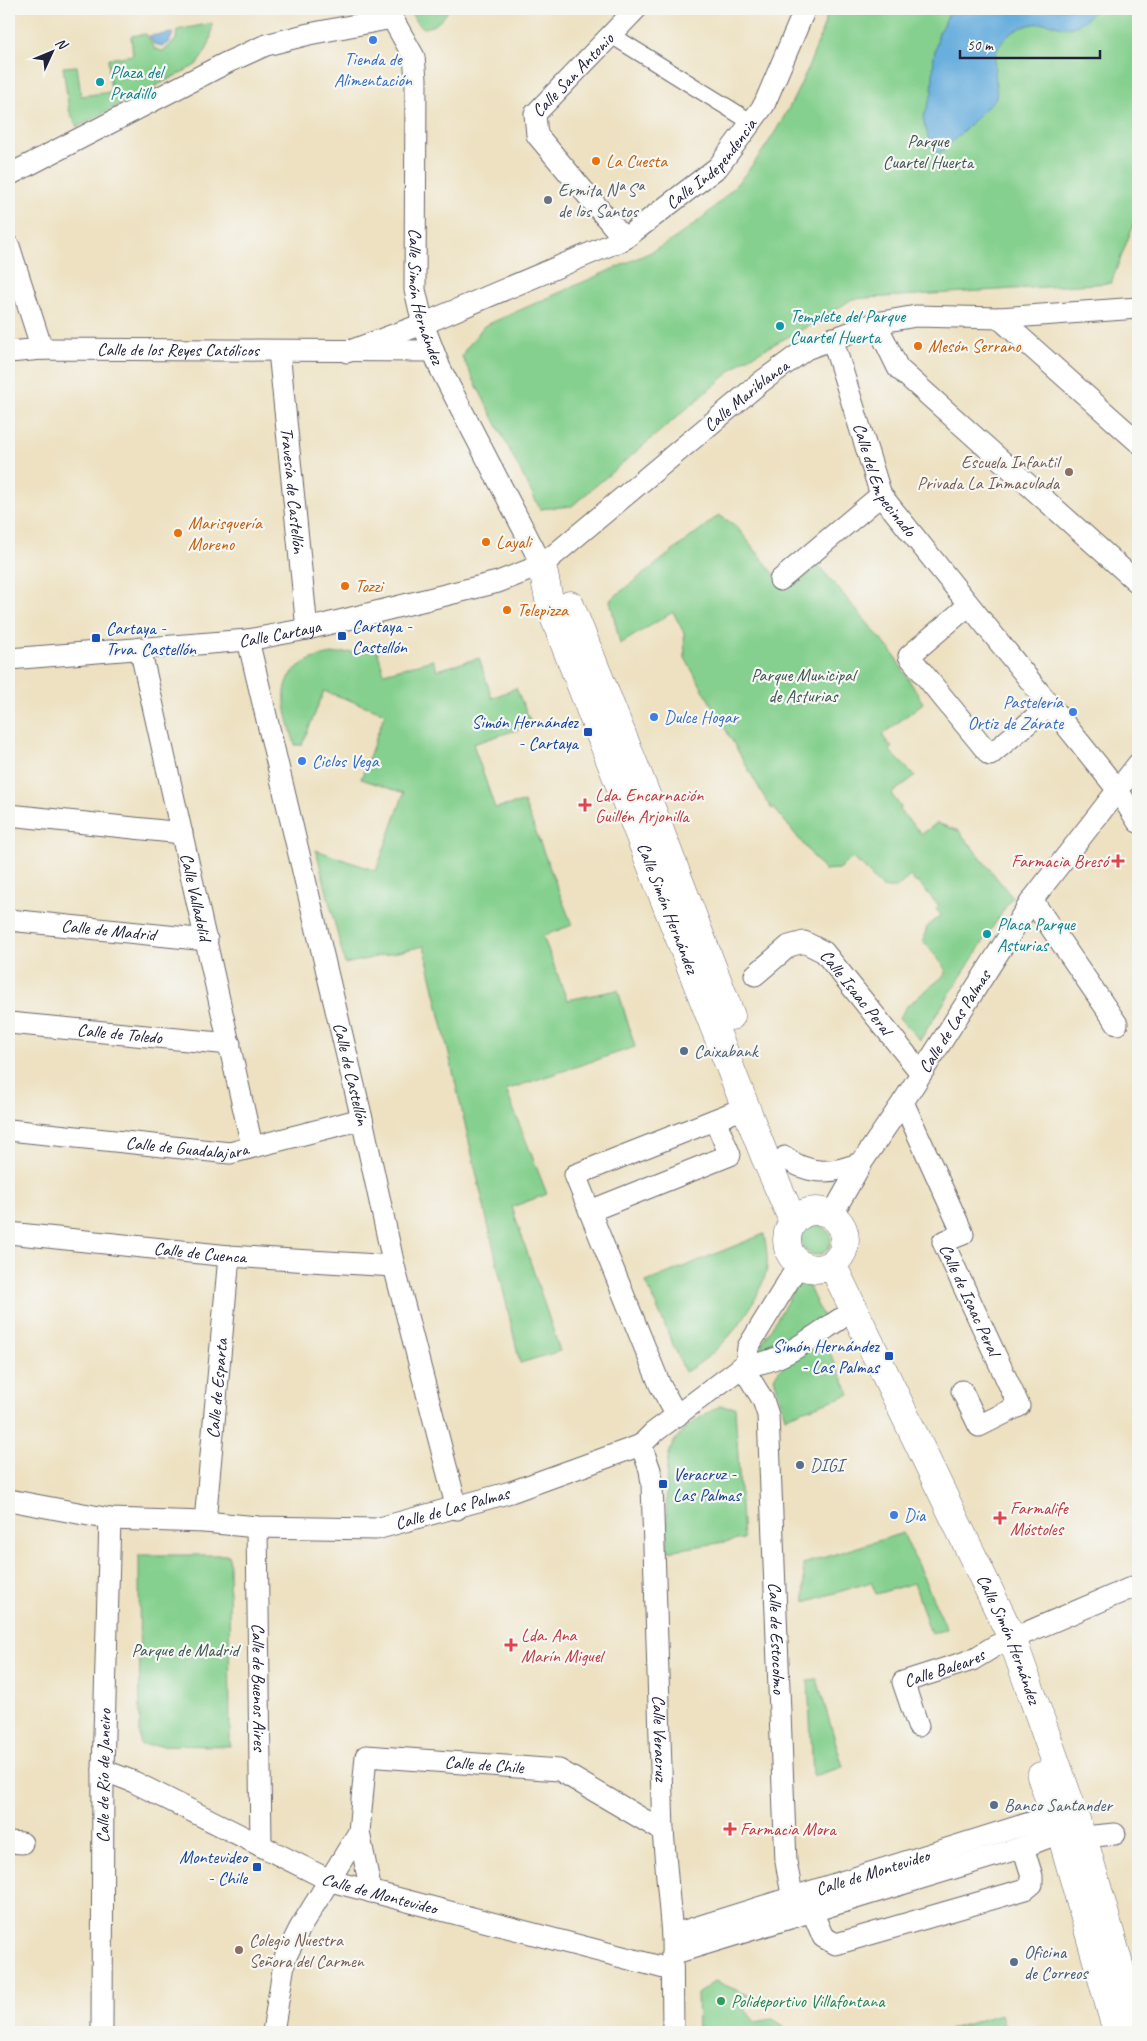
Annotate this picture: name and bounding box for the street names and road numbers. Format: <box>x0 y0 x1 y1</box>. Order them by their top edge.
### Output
street label: Calle San Antonio <box>527 27 619 122</box>
street label: Calle Independencia <box>661 113 762 214</box>
street label: Calle Simón Hernández <box>404 228 449 369</box>
street label: Calle de los Reyes Católicos <box>97 338 261 361</box>
street label: Calle Mariblanca <box>699 354 794 436</box>
street label: Calle del Empecinado <box>848 420 922 542</box>
street label: Travesía de Castellón <box>276 426 310 555</box>
street label: Calle Cartaya <box>238 615 324 652</box>
street label: Calle Simón Hernández <box>632 839 704 978</box>
street label: Calle Valladolid <box>175 851 217 946</box>
street label: Calle de Madrid <box>60 914 160 946</box>
street label: Calle Isaac Peral <box>815 945 899 1042</box>
street label: Calle de Las Palmas <box>914 965 996 1077</box>
street label: Calle de Toledo <box>76 1019 165 1049</box>
street label: Calle de Castellón <box>328 1020 374 1128</box>
street label: Calle de Guadalajara <box>125 1131 252 1164</box>
street label: Calle de Cuenca <box>153 1237 248 1268</box>
street label: Calle de Isaac Peral <box>934 1240 1006 1362</box>
street label: Calle de Esparta <box>202 1336 233 1439</box>
street label: Calle de Las Palmas <box>393 1482 513 1534</box>
street label: Calle Simón Hernández <box>972 1571 1046 1708</box>
street label: Calle de Estocolmo <box>764 1582 790 1696</box>
street label: Calle de Buenos Aires <box>247 1623 271 1753</box>
street label: Calle Baleares <box>901 1643 990 1692</box>
street label: Calle Veracruz <box>648 1695 672 1783</box>
street label: Calle de Río de Janeiro <box>92 1707 116 1843</box>
street label: Calle de Chile <box>444 1751 526 1778</box>
street label: Calle de Montevideo <box>813 1844 934 1900</box>
street label: Calle de Montevideo <box>318 1867 441 1920</box>

